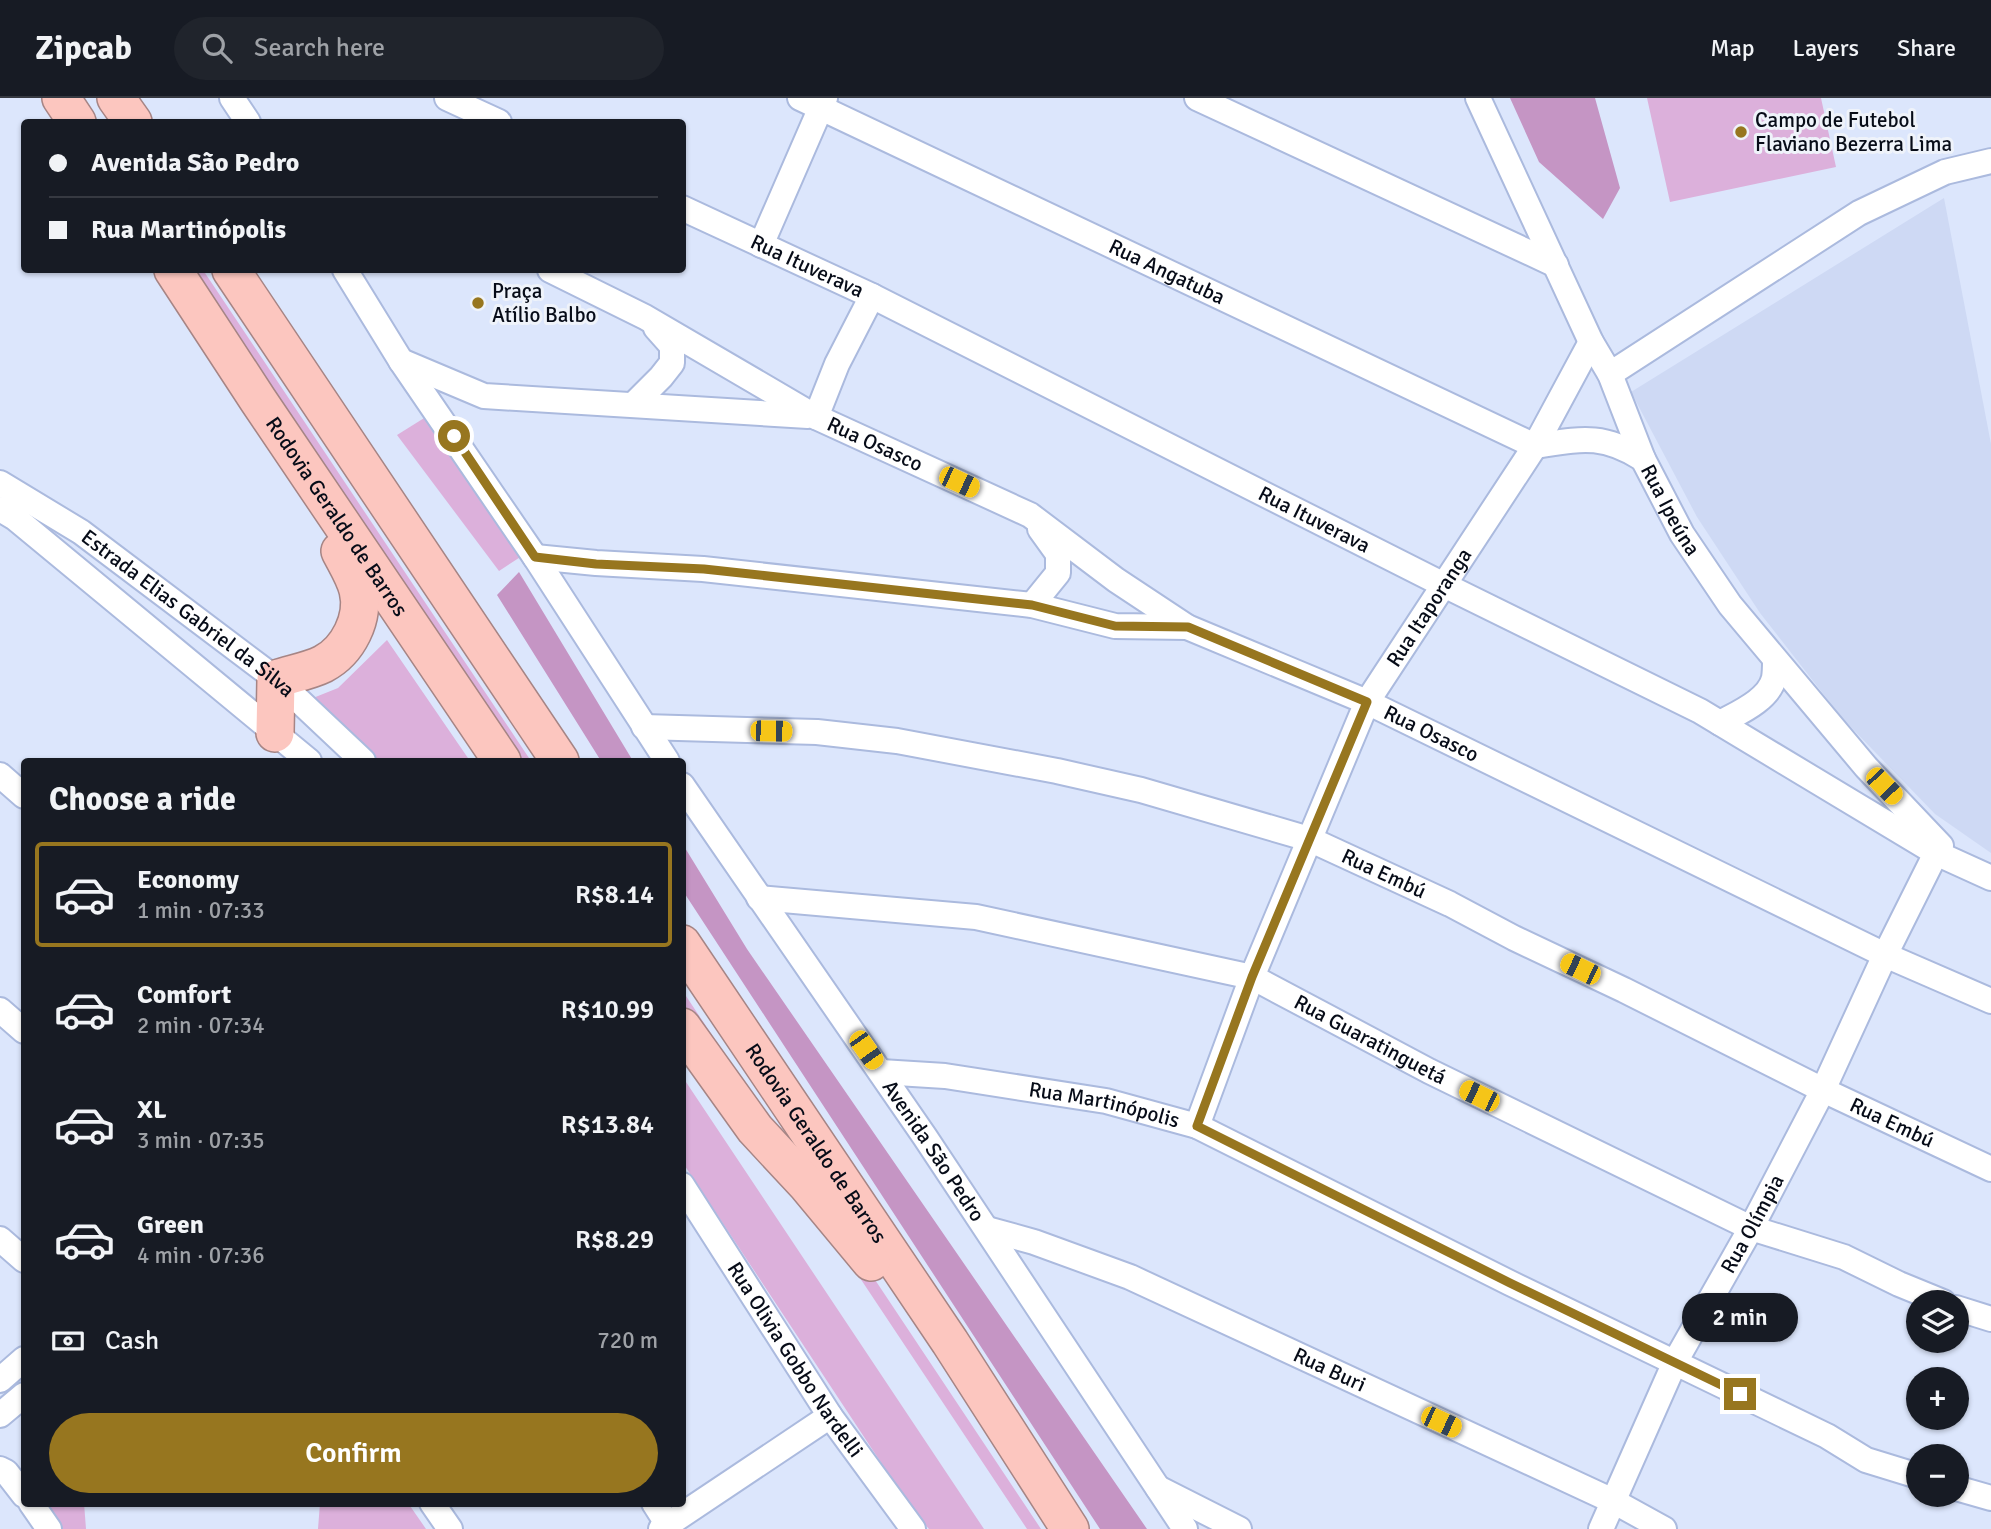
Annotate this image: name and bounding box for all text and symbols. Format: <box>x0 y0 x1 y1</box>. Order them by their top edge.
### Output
search box <box>174 17 664 80</box>
text: Zipcab <box>35 28 132 69</box>
icon: search <box>198 29 236 67</box>
text: Search here <box>254 32 385 64</box>
text: Map <box>1710 33 1755 63</box>
text: Layers <box>1793 33 1859 63</box>
text: Share <box>1897 33 1956 63</box>
place label: Campo de Futebol Flaviano Bezerra Lima <box>1755 107 1952 157</box>
marker: Campo de Futebol Flaviano Bezerra Lima <box>1733 124 1749 140</box>
text: Avenida São Pedro <box>91 147 299 179</box>
text: Rua Martinópolis <box>91 214 286 246</box>
street label: Rua Ituverava <box>746 229 868 303</box>
street label: Rua Angatuba <box>1105 233 1229 310</box>
place label: Praça Atílio Balbo <box>492 278 596 328</box>
marker: Praça Atílio Balbo <box>470 295 486 311</box>
street label: Rua Osasco <box>823 411 927 477</box>
street label: Rodovia Geraldo de Barros <box>260 412 413 621</box>
route start <box>438 420 470 452</box>
street label: Rua Ipeúna <box>1635 460 1706 561</box>
car <box>936 464 983 500</box>
street label: Rua Ituverava <box>1254 480 1375 559</box>
street label: Estrada Elias Gabriel da Silva <box>76 524 300 703</box>
street label: Rua Itaporanga <box>1381 543 1477 672</box>
street label: Rua Osasco <box>1380 699 1483 768</box>
car <box>750 720 793 742</box>
car <box>1862 764 1907 808</box>
text: Choose a ride <box>49 780 236 819</box>
street label: Rua Embú <box>1338 843 1430 904</box>
icon: car <box>53 863 116 926</box>
text: Economy <box>137 864 239 896</box>
text: R$8.14 <box>575 879 654 911</box>
text: 1 min · 07:33 <box>137 896 265 925</box>
car <box>1557 950 1604 988</box>
icon: car <box>53 978 116 1041</box>
text: Comfort <box>137 979 231 1011</box>
street label: Rua Guaratinguetá <box>1290 989 1450 1090</box>
text: R$10.99 <box>561 994 654 1026</box>
text: 2 min · 07:34 <box>137 1011 265 1040</box>
car <box>846 1027 887 1073</box>
street label: Rodovia Geraldo de Barros <box>740 1038 893 1248</box>
street label: Avenida São Pedro <box>877 1075 990 1226</box>
street label: Rua Martinópolis <box>1027 1076 1182 1134</box>
car <box>1456 1077 1503 1115</box>
street label: Rua Embú <box>1846 1092 1938 1153</box>
icon: car <box>53 1093 116 1156</box>
text: XL <box>137 1094 167 1126</box>
text: R$13.84 <box>561 1109 654 1141</box>
text: 3 min · 07:35 <box>137 1126 265 1155</box>
street label: Rua Olímpia <box>1715 1170 1790 1278</box>
icon: car <box>53 1208 116 1271</box>
text: Green <box>137 1209 204 1241</box>
text: R$8.29 <box>575 1224 654 1256</box>
text: 4 min · 07:36 <box>137 1241 265 1270</box>
street label: Rua Olivia Gobbo Nardelli <box>722 1257 869 1462</box>
map controls <box>1906 1290 1969 1507</box>
button: layers <box>1906 1290 1969 1353</box>
callout: 2 min <box>1682 1292 1798 1342</box>
text: 2 min <box>1712 1303 1768 1332</box>
icon: cash <box>49 1322 87 1360</box>
text: Cash <box>105 1325 159 1357</box>
text: 720 m <box>597 1326 658 1355</box>
street label: Rua Buri <box>1289 1342 1370 1398</box>
button: + <box>1906 1367 1969 1430</box>
route end <box>1724 1378 1756 1410</box>
car <box>1418 1404 1465 1440</box>
button: Confirm <box>49 1413 658 1493</box>
button: − <box>1906 1444 1969 1507</box>

